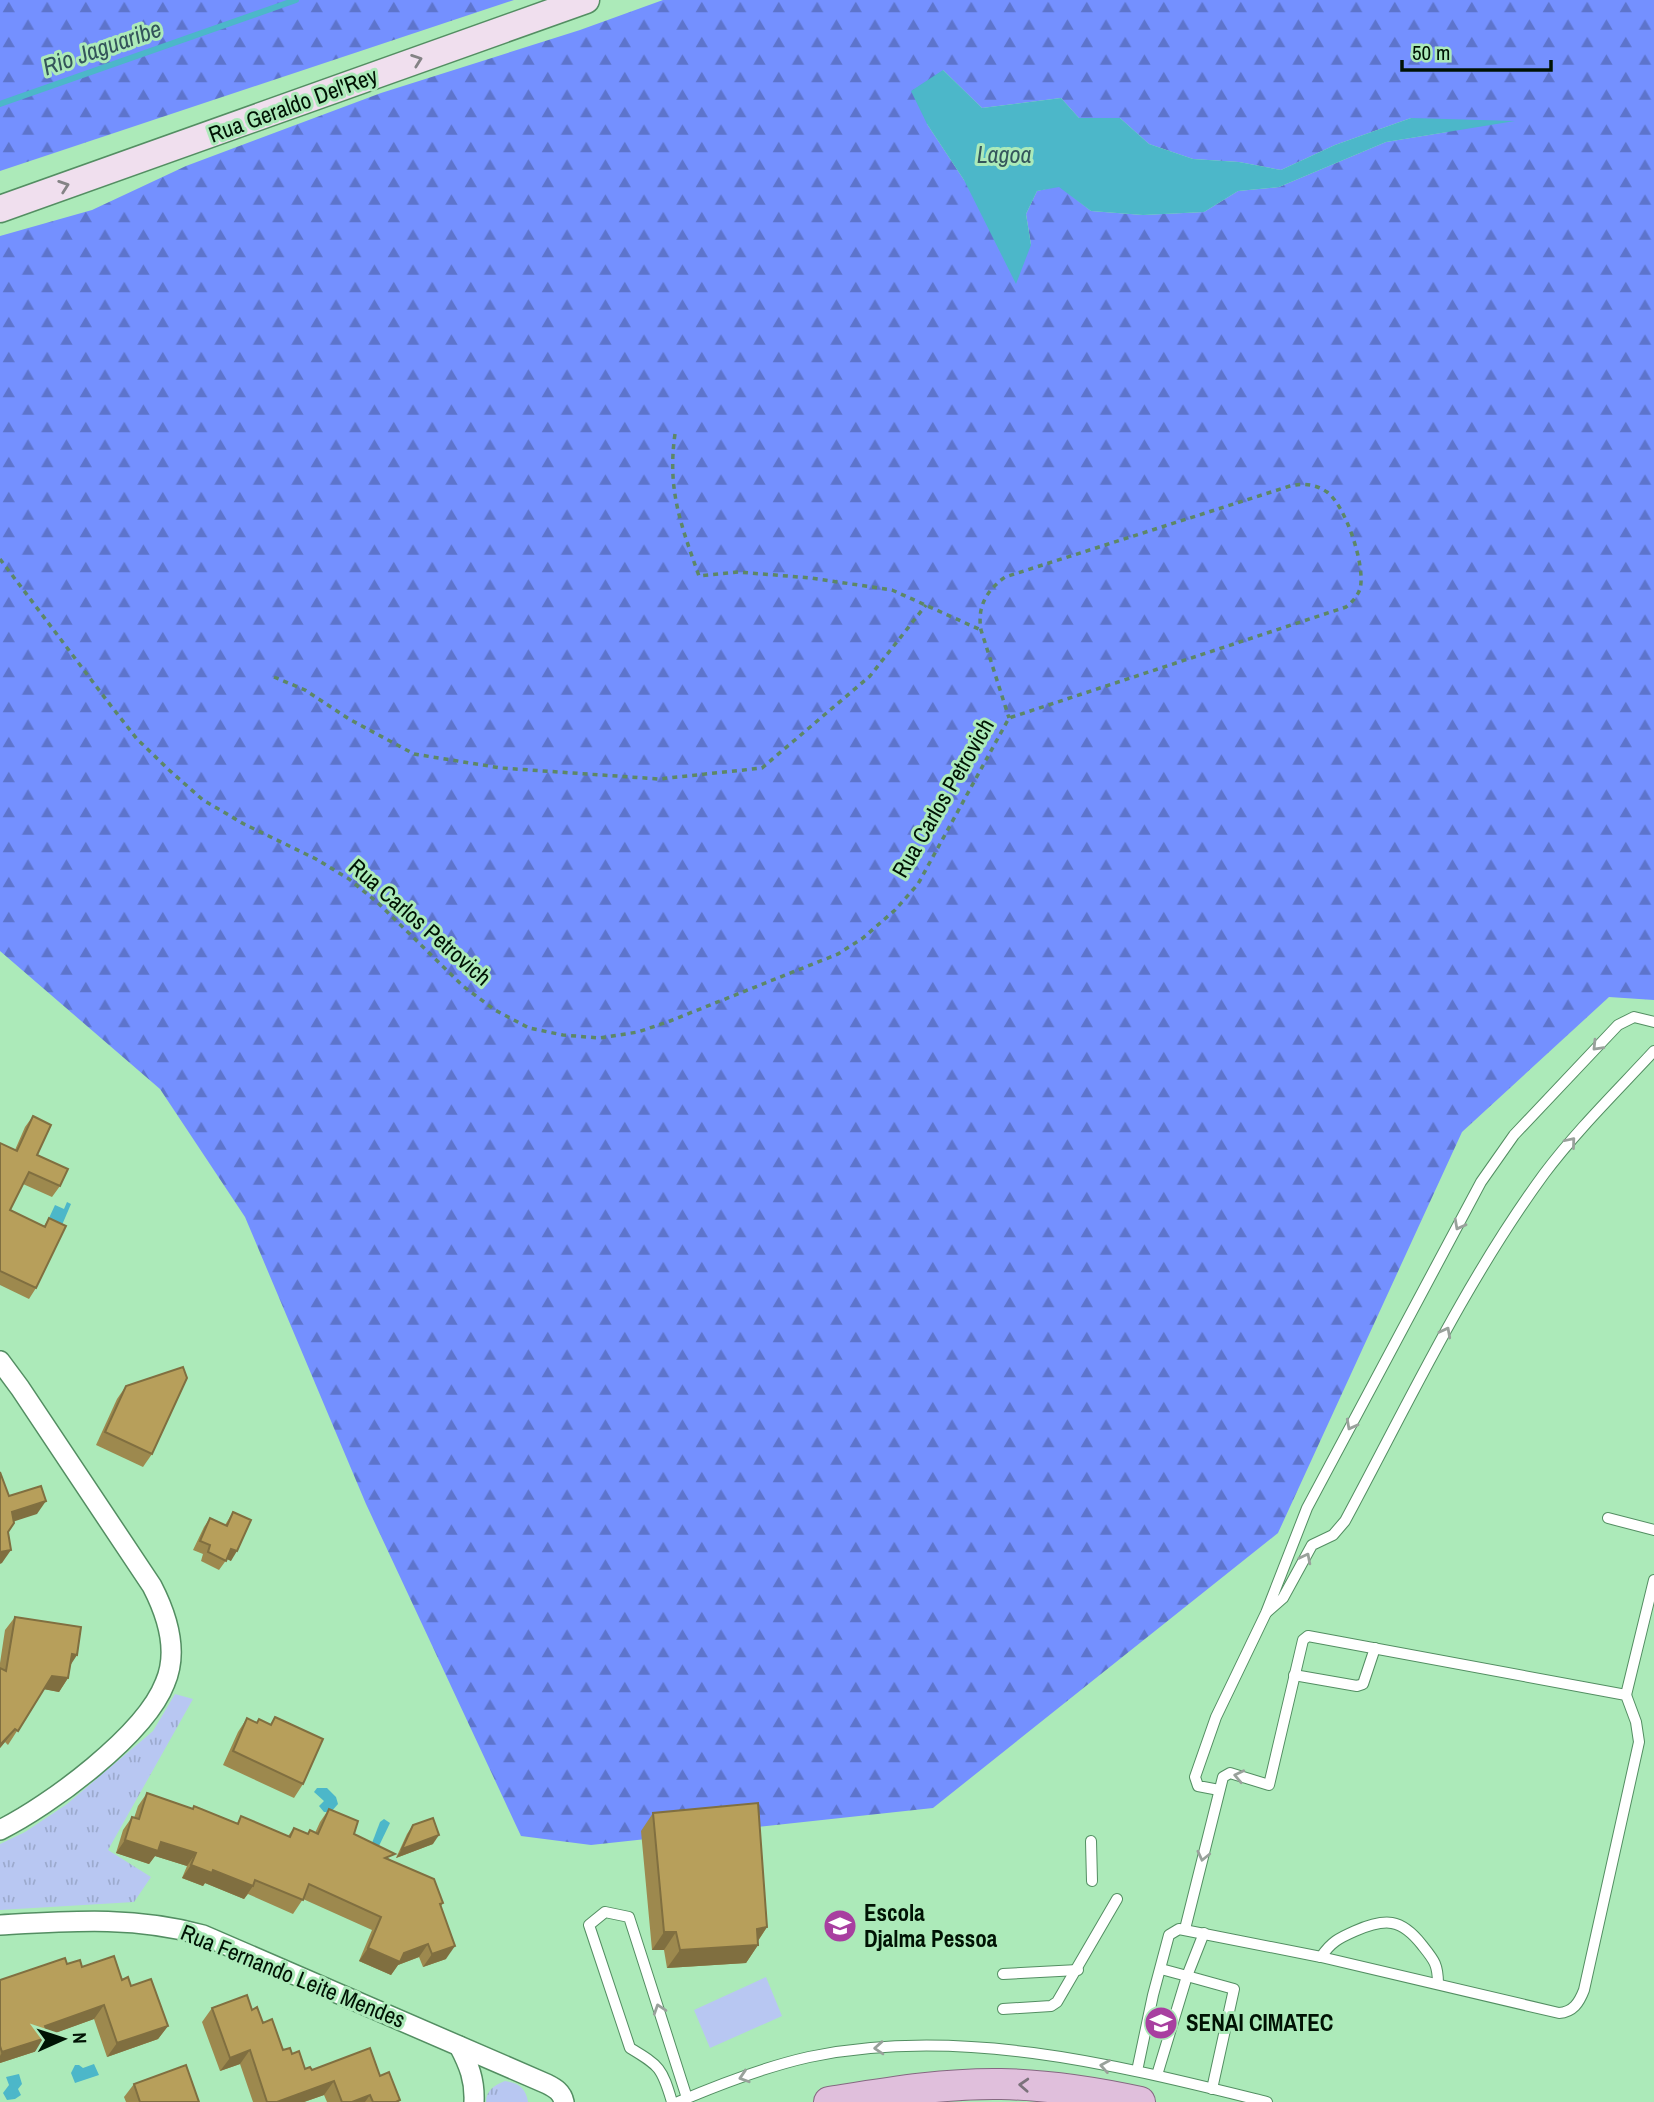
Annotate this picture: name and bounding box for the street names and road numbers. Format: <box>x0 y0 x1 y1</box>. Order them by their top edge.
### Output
street label: Rua Geraldo Del'Rey <box>204 59 382 149</box>
street label: Rua Carlos Petrovich <box>884 712 1001 883</box>
street label: Rua Carlos Petrovich <box>343 851 498 992</box>
street label: Rua Fernando Leite Mendes <box>176 1916 410 2035</box>

